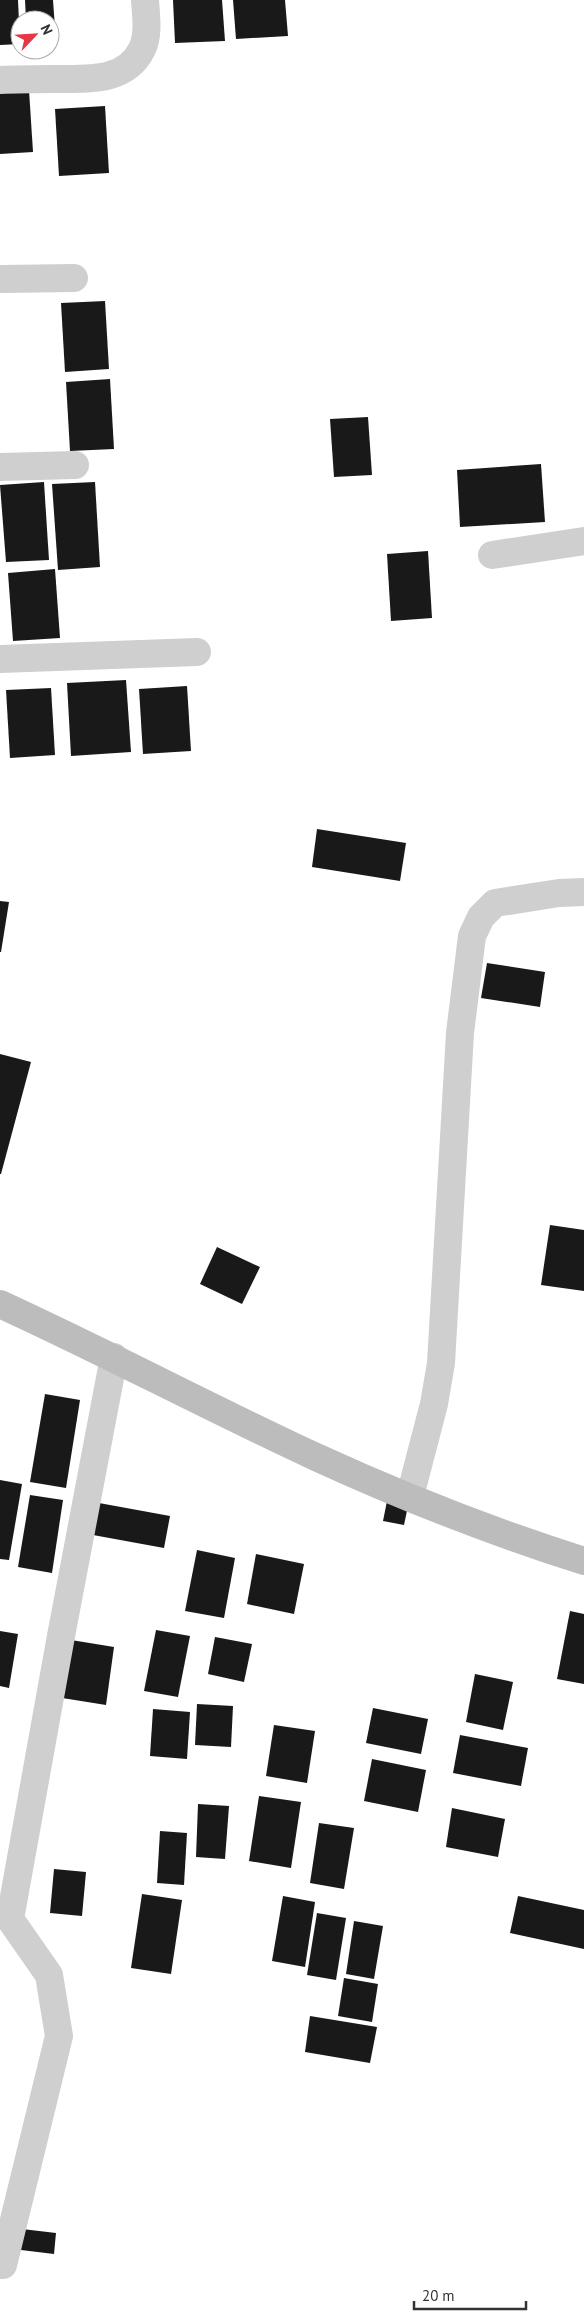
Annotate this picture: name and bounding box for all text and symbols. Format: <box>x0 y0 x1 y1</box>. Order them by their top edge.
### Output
north arrow <box>10 10 60 60</box>
text: N <box>37 22 57 37</box>
scale bar <box>414 2278 526 2310</box>
text: 20 m <box>422 2286 455 2305</box>

